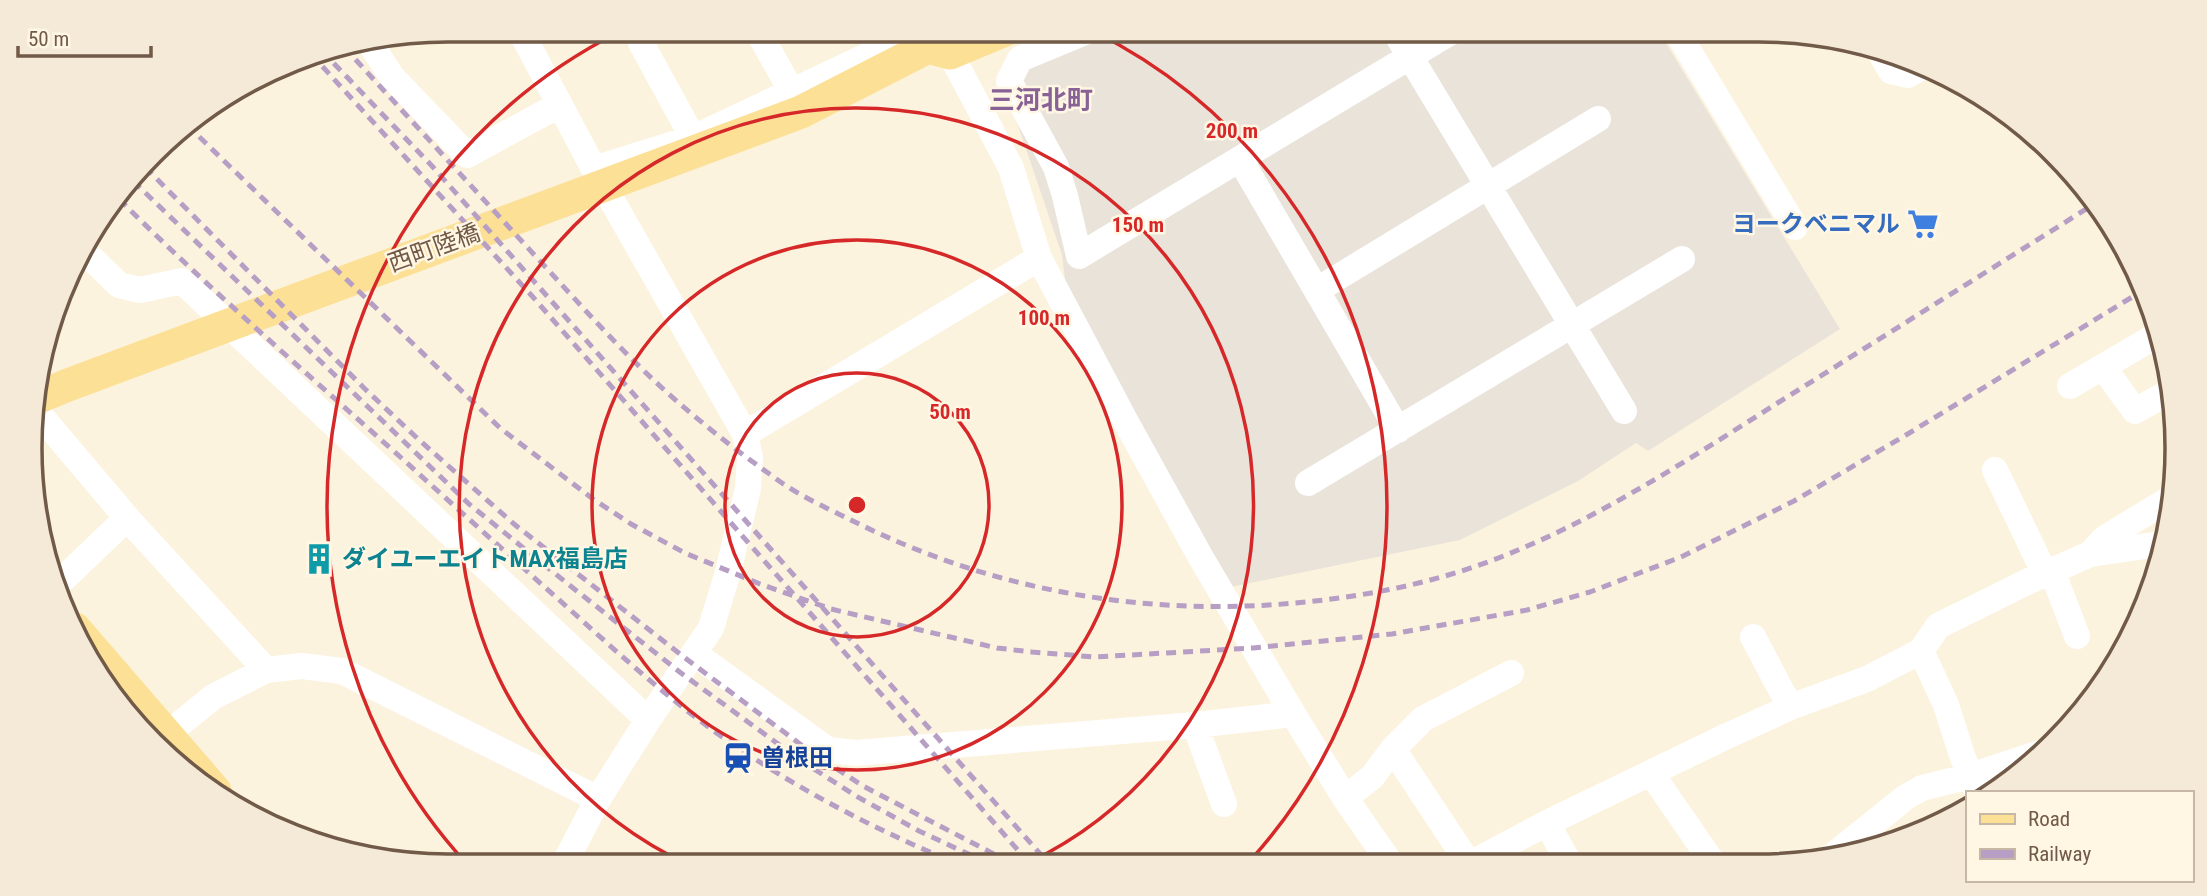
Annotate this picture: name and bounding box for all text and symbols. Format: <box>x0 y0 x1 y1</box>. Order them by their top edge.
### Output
scale bar <box>18 14 150 58</box>
text: 50 m <box>28 27 69 51</box>
district label: 三河北町 <box>989 85 1093 115</box>
text: 200 m <box>1206 119 1258 143</box>
supermarket icon: ヨークベニマル <box>1906 207 1940 241</box>
place label: ヨークベニマル <box>1732 210 1900 238</box>
text: 150 m <box>1112 213 1164 237</box>
street label: 西町陸橋 <box>384 218 484 278</box>
text: 100 m <box>1018 306 1070 330</box>
text: 50 m <box>929 400 971 424</box>
centre of rings <box>845 493 869 517</box>
building icon: ダイユーエイトMAX福島店 <box>302 542 336 576</box>
place label: ダイユーエイトMAX福島店 <box>342 545 628 573</box>
station icon: 曽根田 <box>721 741 755 775</box>
place label: 曽根田 <box>761 744 833 772</box>
legend <box>1966 791 2193 882</box>
text: Road <box>2028 807 2070 831</box>
text: Railway <box>2028 842 2091 866</box>

